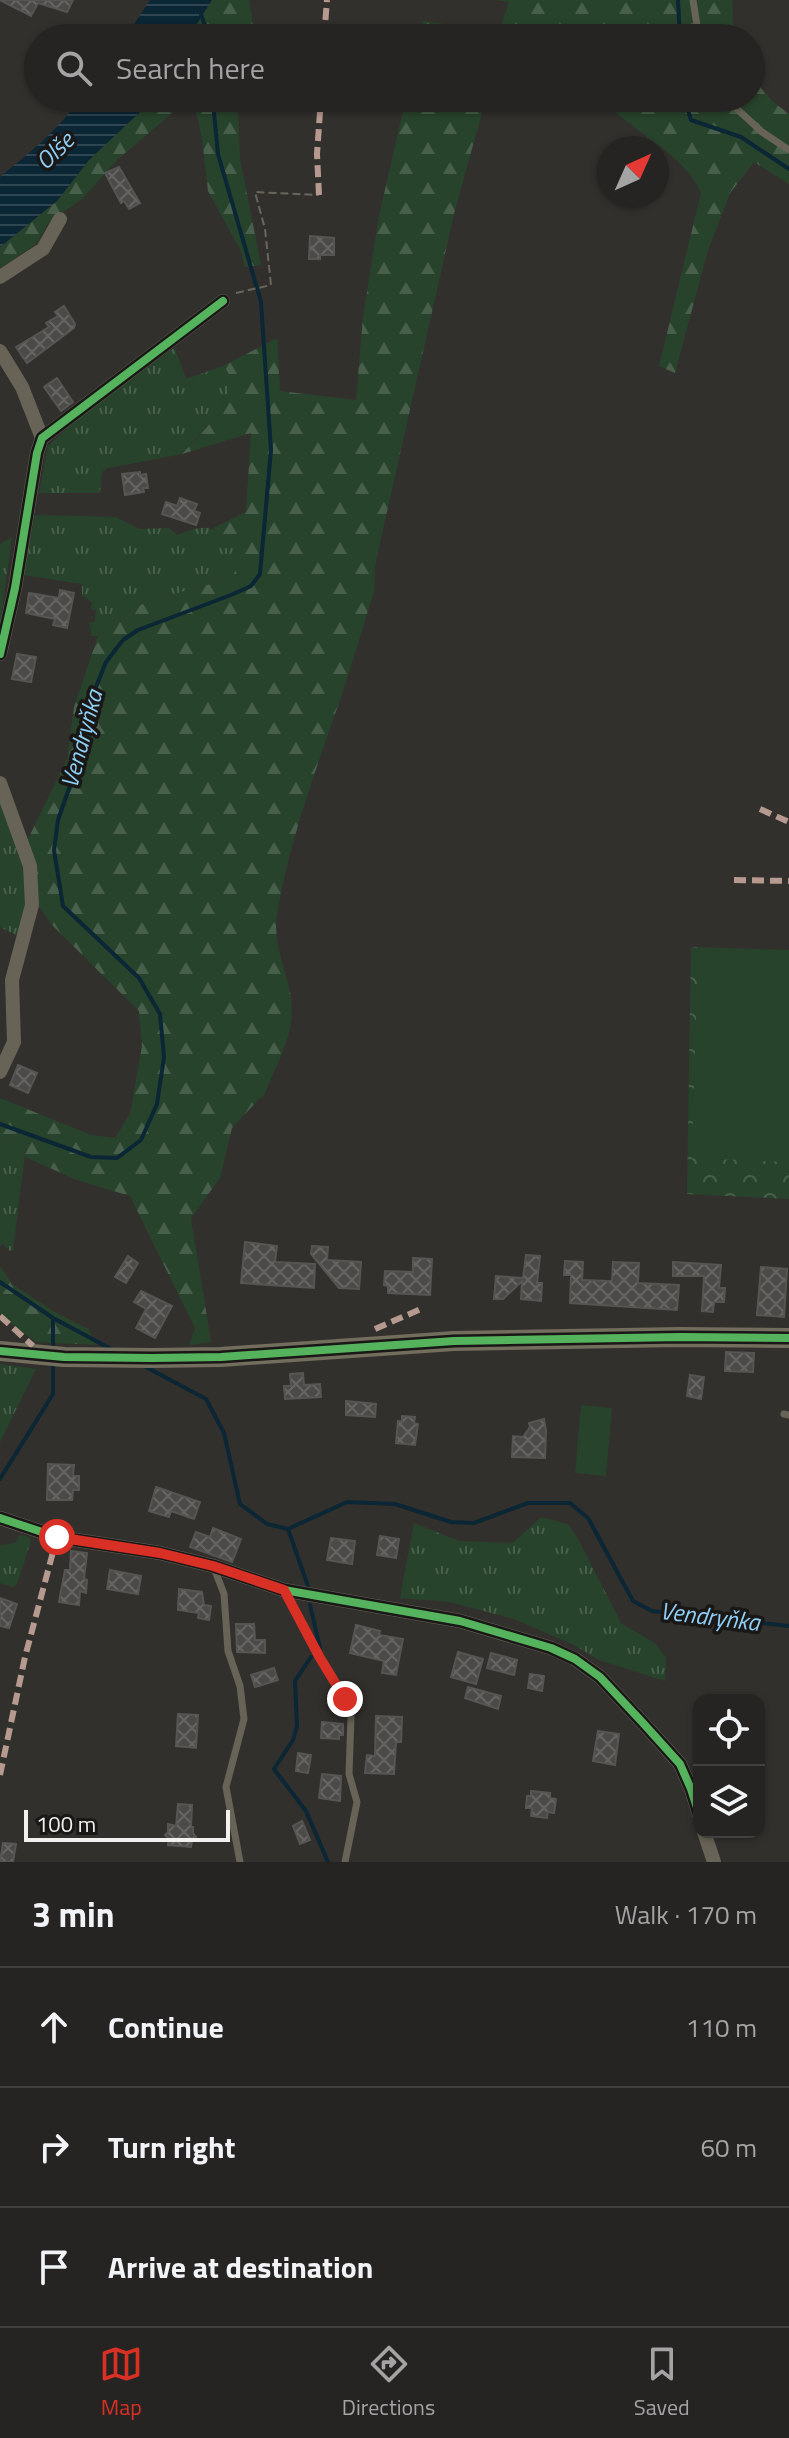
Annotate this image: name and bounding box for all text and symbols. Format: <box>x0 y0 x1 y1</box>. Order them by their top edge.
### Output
search box <box>24 24 765 112</box>
text: Search here <box>116 45 265 91</box>
icon: search <box>52 46 96 90</box>
water label: Olše <box>27 122 83 178</box>
north arrow <box>597 136 669 208</box>
water label: Vendryňka <box>51 684 112 792</box>
route start <box>39 1519 75 1555</box>
water label: Vendryňka <box>658 1592 764 1640</box>
route end <box>327 1681 363 1717</box>
map controls <box>693 1694 765 1838</box>
button: locate <box>693 1694 765 1766</box>
button: layers <box>693 1766 765 1838</box>
scale bar <box>24 1806 230 1842</box>
text: 100 m <box>36 1807 96 1841</box>
text: 3 min <box>32 1888 115 1940</box>
text: Walk · 170 m <box>615 1895 757 1934</box>
text: Continue <box>108 2004 224 2050</box>
icon: ahead <box>32 2005 76 2049</box>
text: 110 m <box>686 2008 757 2047</box>
text: Turn right <box>108 2124 236 2170</box>
icon: right <box>32 2125 76 2169</box>
text: 60 m <box>700 2128 757 2167</box>
text: Arrive at destination <box>108 2244 373 2290</box>
icon: arrive <box>32 2245 76 2289</box>
tab: Map <box>99 2342 143 2424</box>
tab: Directions <box>342 2342 435 2424</box>
tab: Saved <box>634 2342 690 2424</box>

